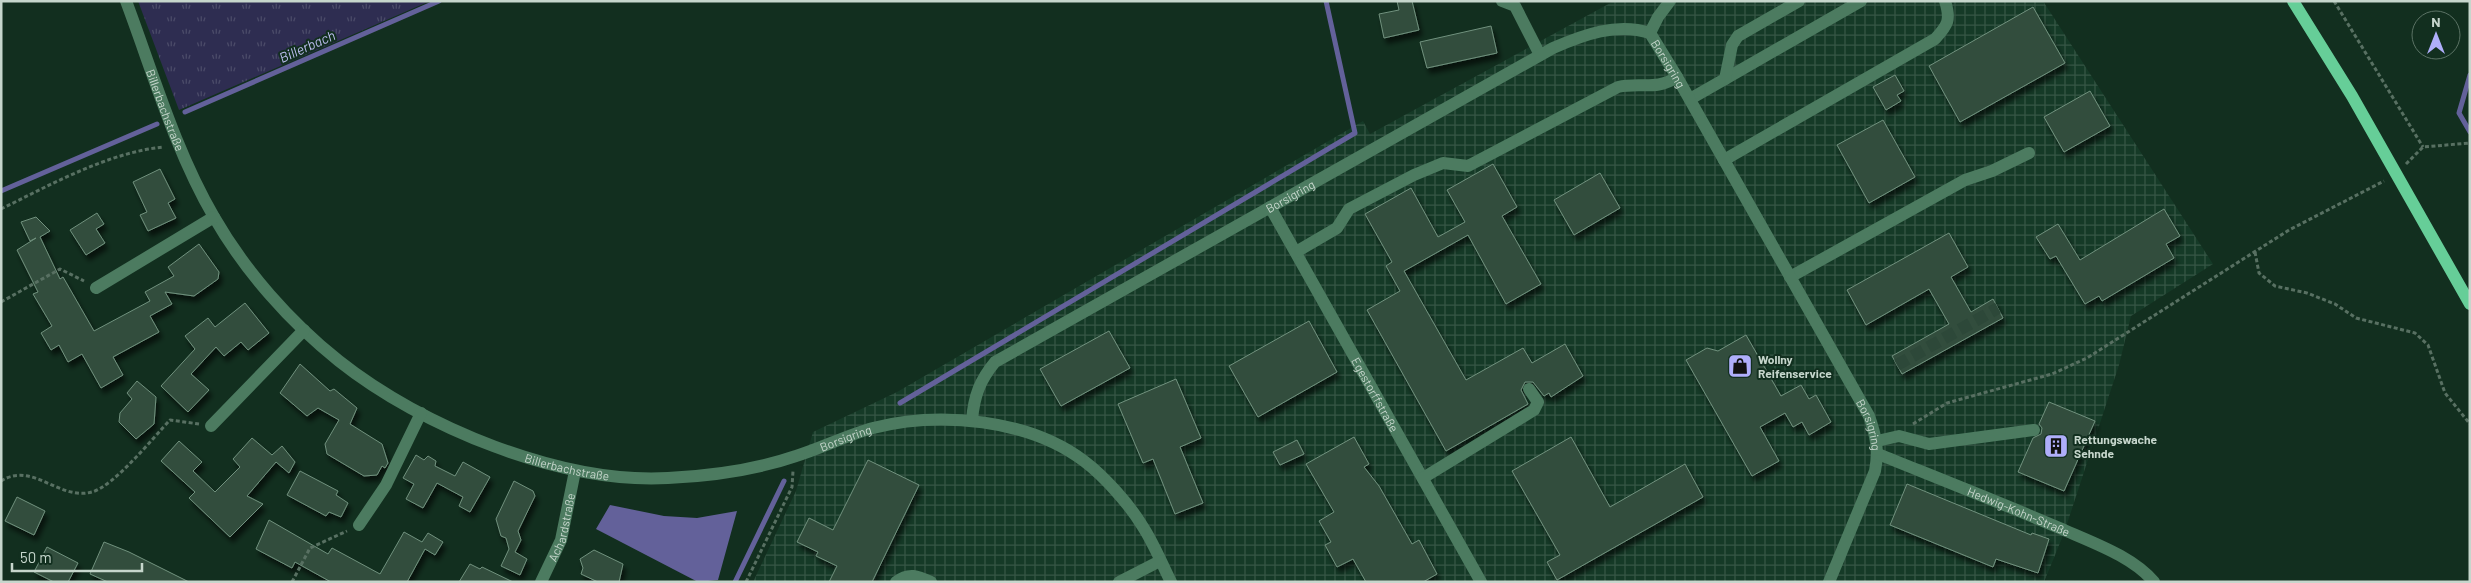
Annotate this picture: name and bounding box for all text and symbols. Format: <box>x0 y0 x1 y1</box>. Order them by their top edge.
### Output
north arrow <box>2411 10 2461 60</box>
text: N <box>2431 13 2441 30</box>
water label: Billerbach <box>276 26 338 66</box>
street label: Borsigring <box>1649 37 1689 90</box>
street label: Billerbachstraße <box>144 67 188 153</box>
street label: Borsigring <box>1263 177 1317 215</box>
place label: Wollny Reifenservice <box>1758 352 1832 380</box>
shop icon: Wollny Reifenservice <box>1727 353 1753 379</box>
street label: Egestorffstraße <box>1349 355 1402 434</box>
street label: Borsigring <box>1854 396 1884 451</box>
street label: Borsigring <box>818 422 873 454</box>
place label: Rettungswache Sehnde <box>2074 432 2158 460</box>
building icon: Rettungswache Sehnde <box>2043 433 2069 459</box>
street label: Billerbachstraße <box>523 450 610 483</box>
street label: Hedwig-Kohn-Straße <box>1965 484 2072 539</box>
street label: Achardstraße <box>545 492 577 564</box>
scale bar <box>12 540 142 572</box>
text: 50 m <box>20 548 52 566</box>

